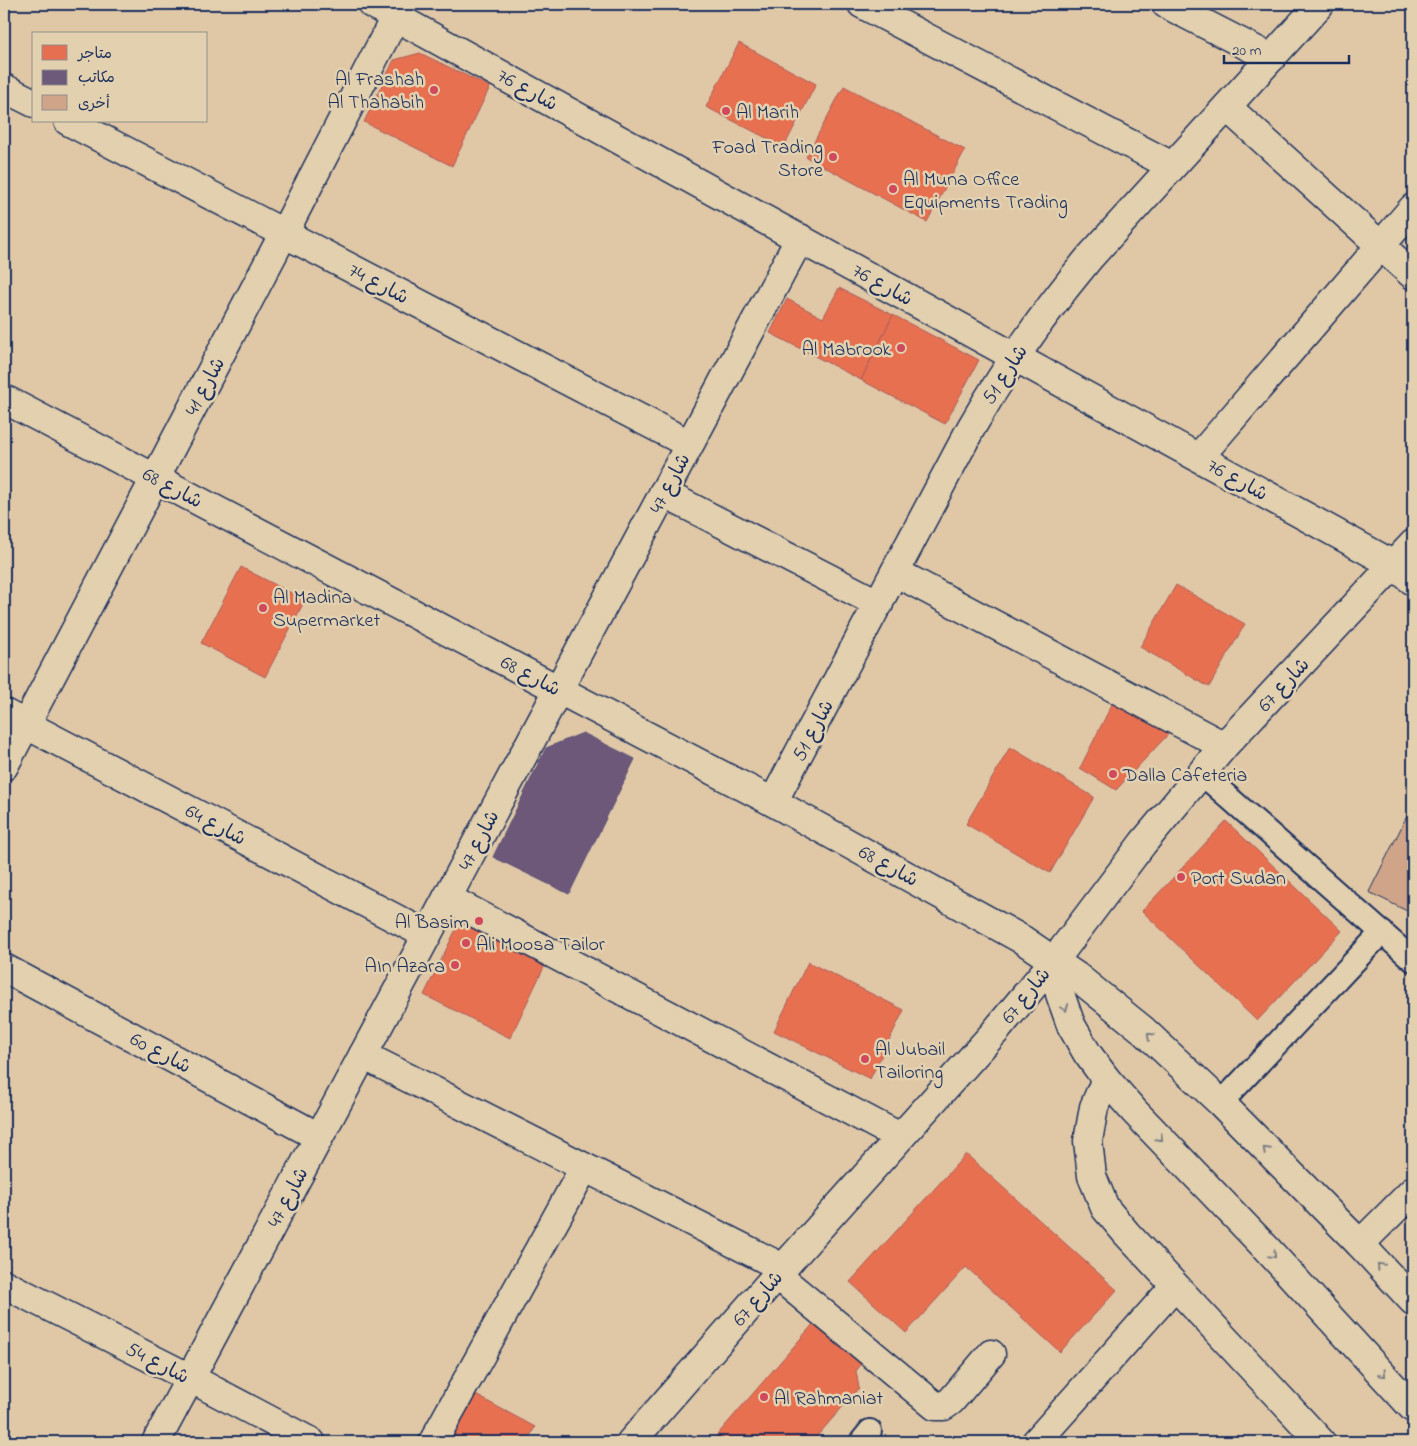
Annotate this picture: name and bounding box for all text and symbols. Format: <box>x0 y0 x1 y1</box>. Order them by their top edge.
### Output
legend <box>32 32 208 122</box>
scale bar <box>1224 32 1350 64</box>
text: 20 m <box>1232 40 1262 62</box>
text: متاجر <box>76 43 112 65</box>
street label: شارع 76 <box>491 63 562 120</box>
place label: Al Frashah Al Thahabih <box>328 66 424 118</box>
text: مكاتب <box>78 67 115 89</box>
marker: Al Frashah Al Thahabih <box>428 84 440 96</box>
text: أخرى <box>78 93 110 115</box>
place label: Al Marih <box>736 99 799 128</box>
marker: Al Marih <box>720 105 732 117</box>
place label: Foad Trading Store <box>711 134 823 186</box>
marker: Foad Trading Store <box>827 151 839 163</box>
place label: Al Muna Office Equipments Trading <box>903 166 1068 219</box>
marker: Al Muna Office Equipments Trading <box>887 183 899 195</box>
street label: شارع 74 <box>342 257 413 313</box>
street label: شارع 76 <box>846 258 917 315</box>
place label: Al Mabrook <box>802 336 891 365</box>
street label: شارع 51 <box>976 340 1036 411</box>
marker: Al Mabrook <box>895 342 907 354</box>
street label: شارع 41 <box>179 353 234 422</box>
street label: شارع 47 <box>643 449 699 520</box>
street label: شارع 76 <box>1201 453 1272 510</box>
street label: شارع 68 <box>137 461 207 517</box>
place label: Al Madina Supermarket <box>273 584 380 636</box>
marker: Al Madina Supermarket <box>257 602 269 614</box>
street label: شارع 68 <box>495 649 565 705</box>
street label: شارع 67 <box>1252 652 1318 719</box>
street label: شارع 51 <box>786 695 843 767</box>
place label: Dalla Cafeteria <box>1122 762 1247 791</box>
marker: Dalla Cafeteria <box>1107 768 1119 780</box>
street label: شارع 64 <box>179 798 250 854</box>
street label: شارع 47 <box>452 806 508 877</box>
street label: شارع 68 <box>853 839 923 896</box>
place label: Port Sudan <box>1191 865 1286 894</box>
marker: Port Sudan <box>1175 871 1187 883</box>
place label: Al Basim <box>395 909 469 938</box>
marker: Al Basim <box>473 915 485 927</box>
place label: Ali Moosa Tailor <box>476 931 606 960</box>
marker: Ali Moosa Tailor <box>460 937 472 949</box>
place label: AIn Azara <box>365 953 445 982</box>
marker: AIn Azara <box>449 959 461 971</box>
street label: شارع 67 <box>995 962 1059 1031</box>
one-way arrow <box>1059 1003 1069 1012</box>
street label: شارع 60 <box>124 1026 196 1082</box>
one-way arrow <box>1147 1033 1156 1042</box>
place label: Al Jubail Tailoring <box>875 1036 945 1089</box>
marker: Al Jubail Tailoring <box>859 1053 871 1065</box>
one-way arrow <box>1154 1132 1163 1141</box>
one-way arrow <box>1263 1146 1272 1155</box>
street label: شارع 47 <box>261 1163 317 1234</box>
one-way arrow <box>1267 1249 1276 1258</box>
one-way arrow <box>1377 1262 1386 1271</box>
street label: شارع 67 <box>727 1265 791 1334</box>
street label: شارع 54 <box>120 1336 194 1393</box>
one-way arrow <box>1377 1369 1386 1378</box>
place label: Al Rahmaniat <box>774 1385 884 1414</box>
marker: Al Rahmaniat <box>758 1391 770 1403</box>

